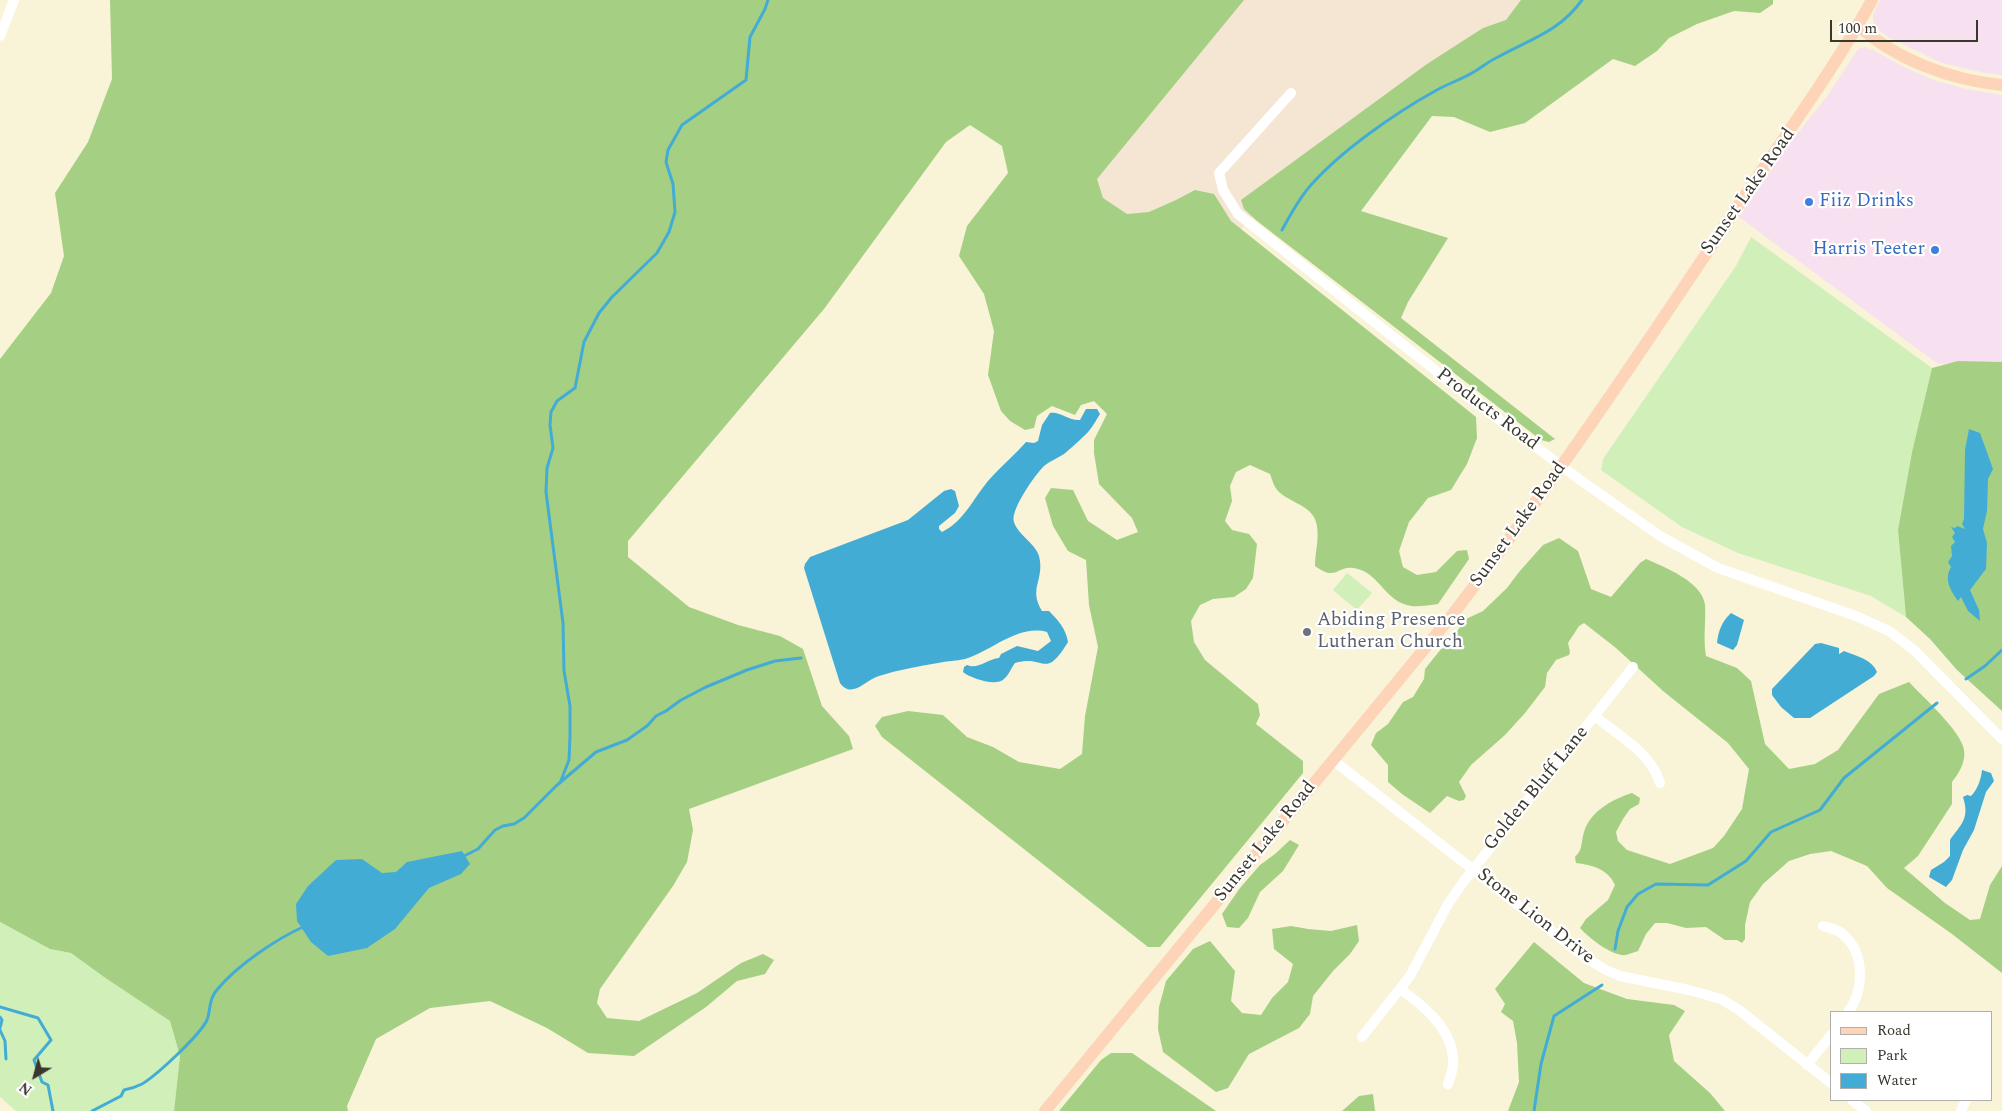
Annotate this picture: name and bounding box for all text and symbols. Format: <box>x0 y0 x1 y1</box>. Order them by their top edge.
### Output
scale bar <box>1832 10 1980 42</box>
text: 100 m <box>1838 17 1877 40</box>
street label: Sunset Lake Road <box>1697 124 1801 260</box>
place label: Fiiz Drinks <box>1819 191 1914 213</box>
marker: Fiiz Drinks <box>1803 196 1815 208</box>
place label: Harris Teeter <box>1813 239 1925 261</box>
marker: Harris Teeter <box>1929 244 1941 256</box>
street label: Products Road <box>1431 364 1543 456</box>
street label: Sunset Lake Road <box>1466 458 1572 592</box>
place label: Abiding Presence Lutheran Church <box>1317 610 1466 654</box>
marker: Abiding Presence Lutheran Church <box>1301 626 1313 638</box>
street label: Golden Bluff Lane <box>1480 722 1594 856</box>
street label: Sunset Lake Road <box>1210 777 1322 907</box>
street label: Stone Lion Drive <box>1472 864 1598 970</box>
legend <box>1830 1011 1992 1101</box>
text: Road <box>1877 1019 1911 1042</box>
text: Park <box>1877 1044 1908 1067</box>
north arrow <box>10 1051 60 1101</box>
text: Water <box>1877 1069 1917 1092</box>
text: N <box>15 1077 37 1100</box>

